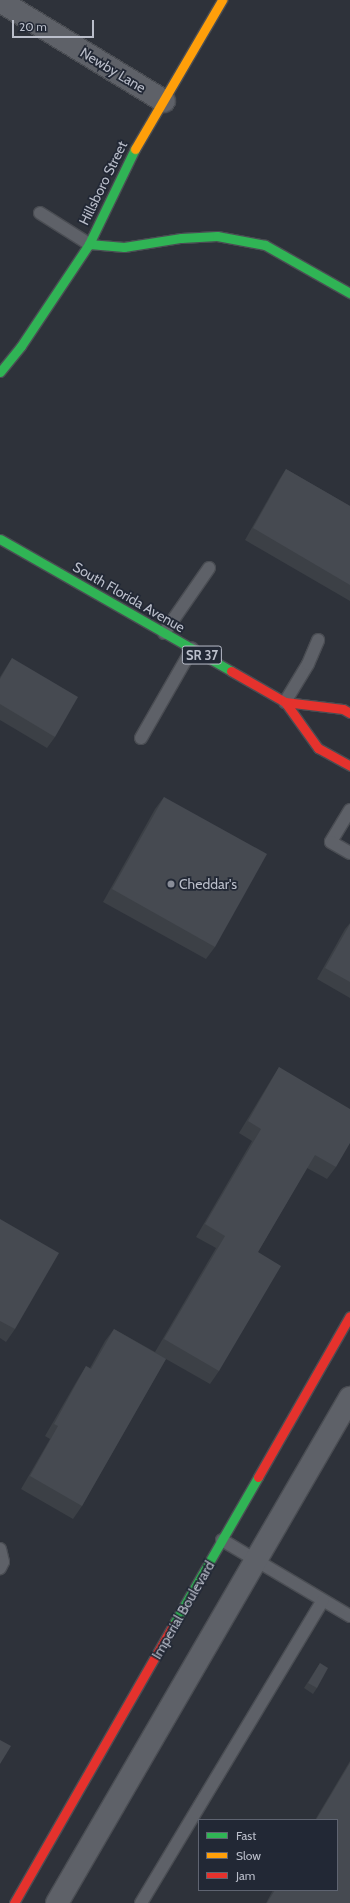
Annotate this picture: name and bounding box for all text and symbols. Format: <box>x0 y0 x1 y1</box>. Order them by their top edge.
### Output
scale bar <box>14 12 96 38</box>
text: 20 m <box>19 19 47 34</box>
street label: Newby Lane <box>77 44 149 96</box>
street label: Hillsboro Street <box>75 138 131 228</box>
street label: South Florida Avenue <box>70 558 188 636</box>
road number: SR 37 <box>181 644 223 666</box>
place label: Cheddar's <box>179 876 237 892</box>
marker: Cheddar's <box>166 879 176 889</box>
street label: Imperial Boulevard <box>148 1558 218 1662</box>
legend <box>198 1819 338 1891</box>
text: Fast <box>236 1828 256 1843</box>
text: Slow <box>236 1848 261 1863</box>
text: Jam <box>236 1868 255 1883</box>

